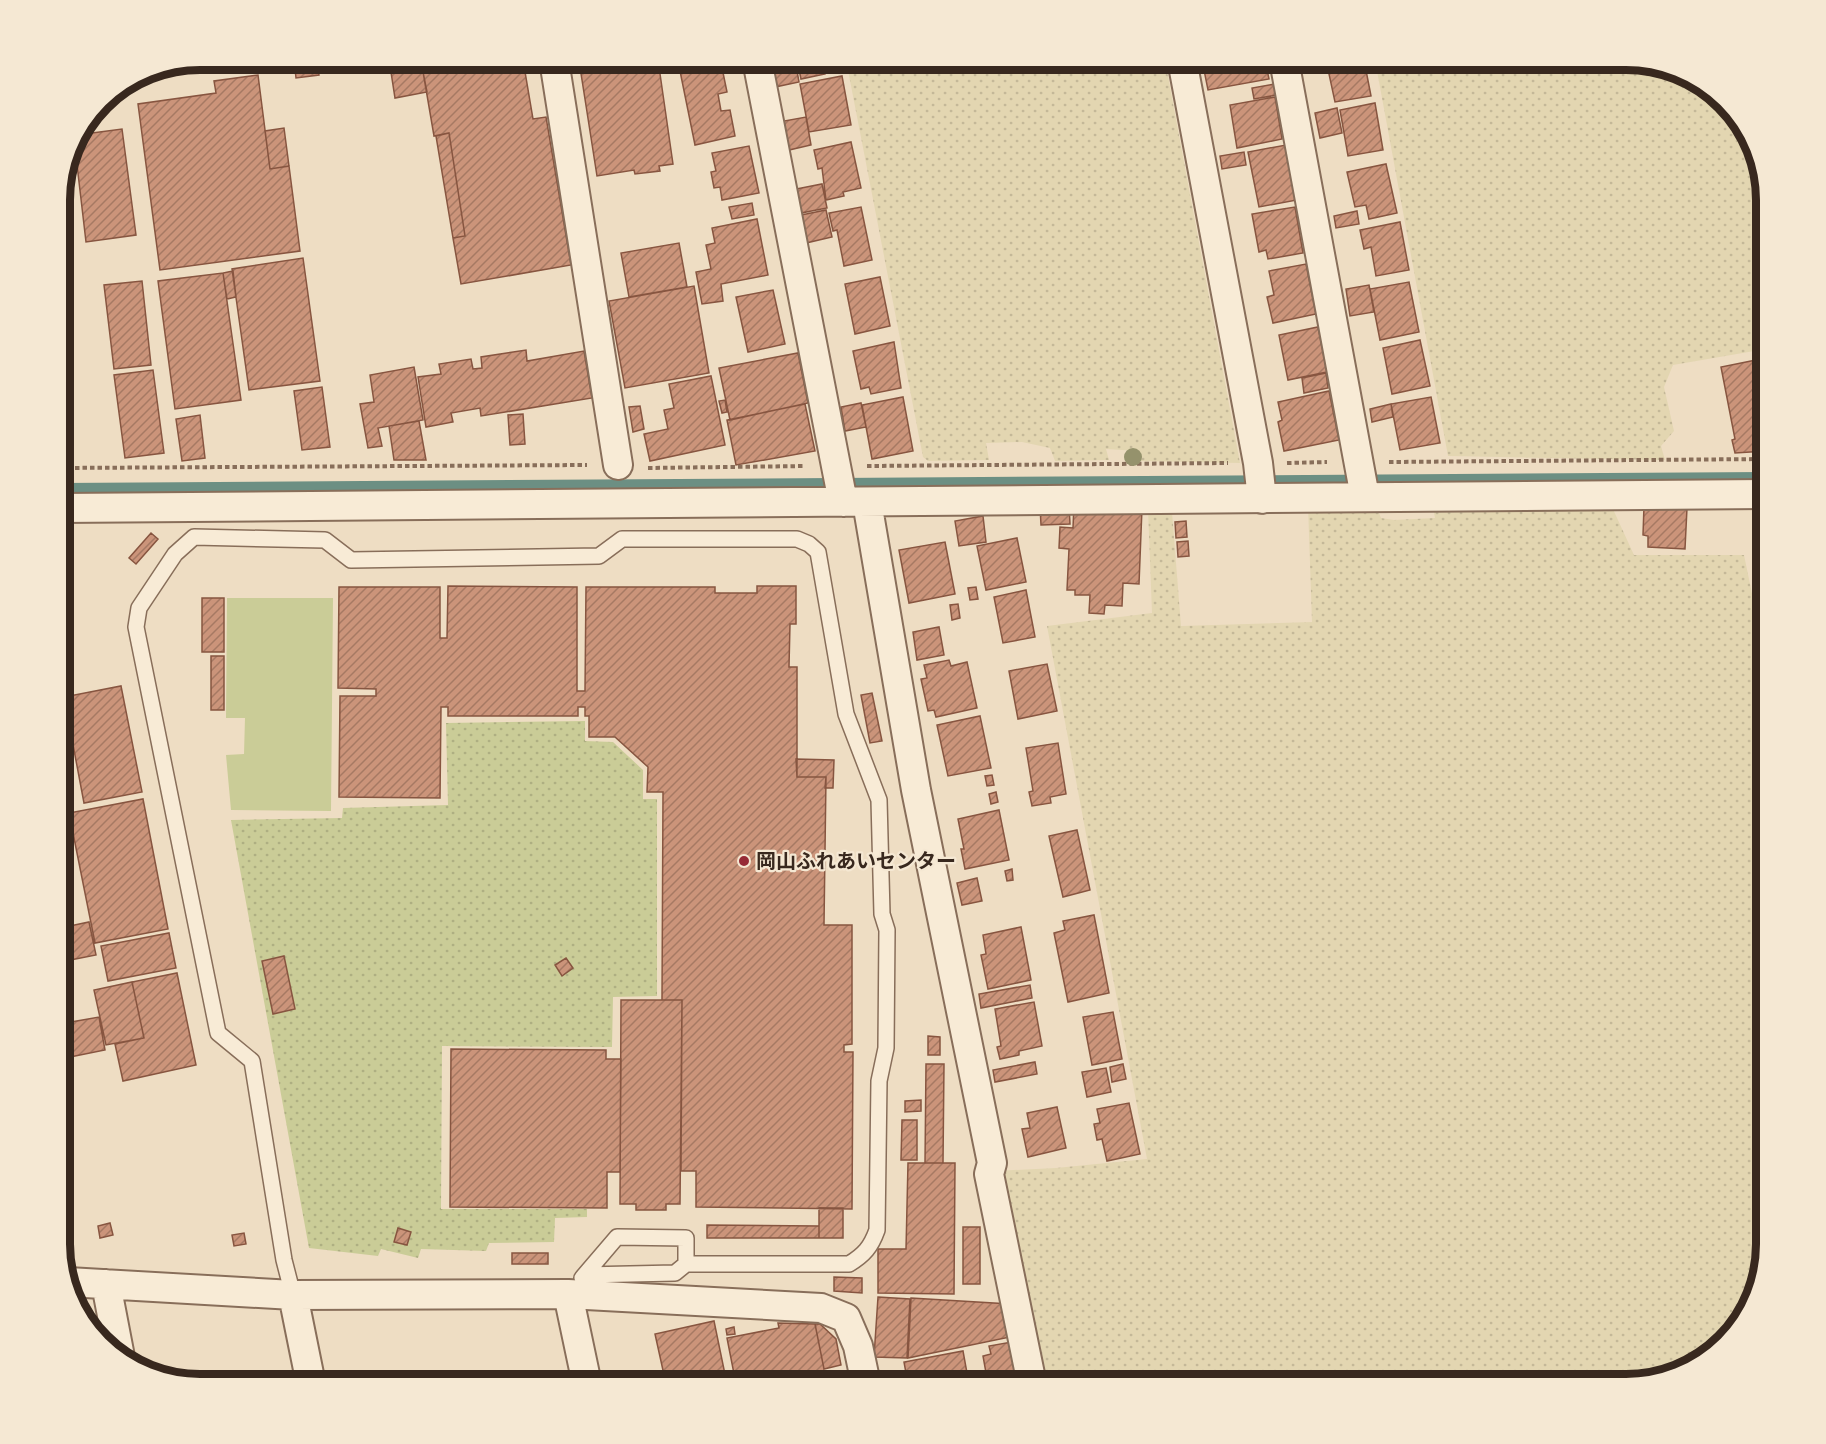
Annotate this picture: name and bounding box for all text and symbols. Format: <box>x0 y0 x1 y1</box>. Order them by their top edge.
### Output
place label: 岡山ふれあいセンター <box>756 847 956 875</box>
marker: 岡山ふれあいセンター <box>737 854 751 868</box>

